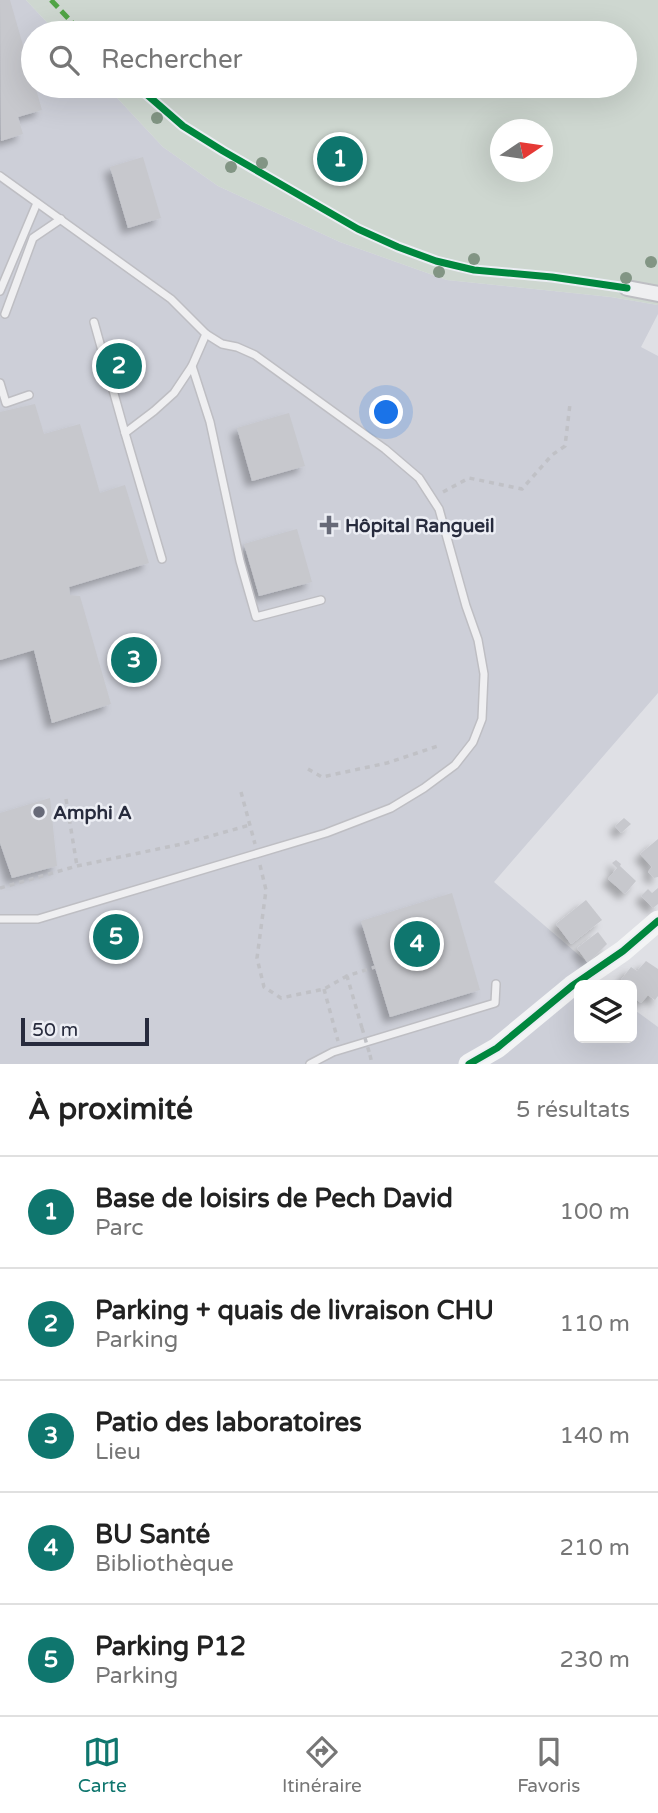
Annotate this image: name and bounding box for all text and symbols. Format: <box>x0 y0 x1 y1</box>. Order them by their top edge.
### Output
search box <box>21 21 637 98</box>
icon: search <box>45 41 83 79</box>
text: Rechercher <box>101 44 243 75</box>
north arrow <box>490 119 553 182</box>
pin: 1 <box>317 133 363 185</box>
pin: 2 <box>96 340 142 392</box>
your location <box>369 395 403 429</box>
marker: Hôpital Rangueil <box>319 515 339 535</box>
place label: Hôpital Rangueil <box>345 515 495 538</box>
pin: 3 <box>111 634 157 686</box>
place label: Amphi A <box>53 802 132 825</box>
marker: Amphi A <box>31 804 47 820</box>
pin: 5 <box>93 911 139 963</box>
pin: 4 <box>394 918 440 970</box>
map controls <box>574 980 637 1043</box>
button: layers <box>574 980 637 1043</box>
scale bar <box>21 1015 149 1047</box>
text: 50 m <box>32 1019 78 1041</box>
text: À proximité <box>28 1091 193 1128</box>
text: 5 résultats <box>516 1096 630 1124</box>
text: Base de loisirs de Pech David <box>95 1183 453 1214</box>
text: 1 <box>44 1198 58 1226</box>
text: 100 m <box>560 1198 630 1226</box>
text: Parc <box>95 1214 144 1242</box>
text: Parking + quais de livraison CHU <box>95 1295 494 1326</box>
text: 2 <box>44 1310 58 1338</box>
text: 110 m <box>560 1310 630 1338</box>
text: Parking <box>95 1326 178 1354</box>
text: Patio des laboratoires <box>95 1407 362 1438</box>
text: 3 <box>44 1422 58 1450</box>
text: 140 m <box>560 1422 630 1450</box>
text: Lieu <box>95 1438 141 1466</box>
text: BU Santé <box>95 1519 210 1550</box>
text: 4 <box>44 1534 58 1562</box>
text: 210 m <box>560 1534 630 1562</box>
text: Bibliothèque <box>95 1550 234 1578</box>
text: Parking P12 <box>95 1631 246 1662</box>
text: 5 <box>44 1646 58 1674</box>
text: 230 m <box>560 1646 630 1674</box>
text: Parking <box>95 1662 178 1690</box>
tab: Carte <box>78 1733 127 1797</box>
tab: Itinéraire <box>282 1733 362 1797</box>
tab: Favoris <box>517 1733 580 1797</box>

